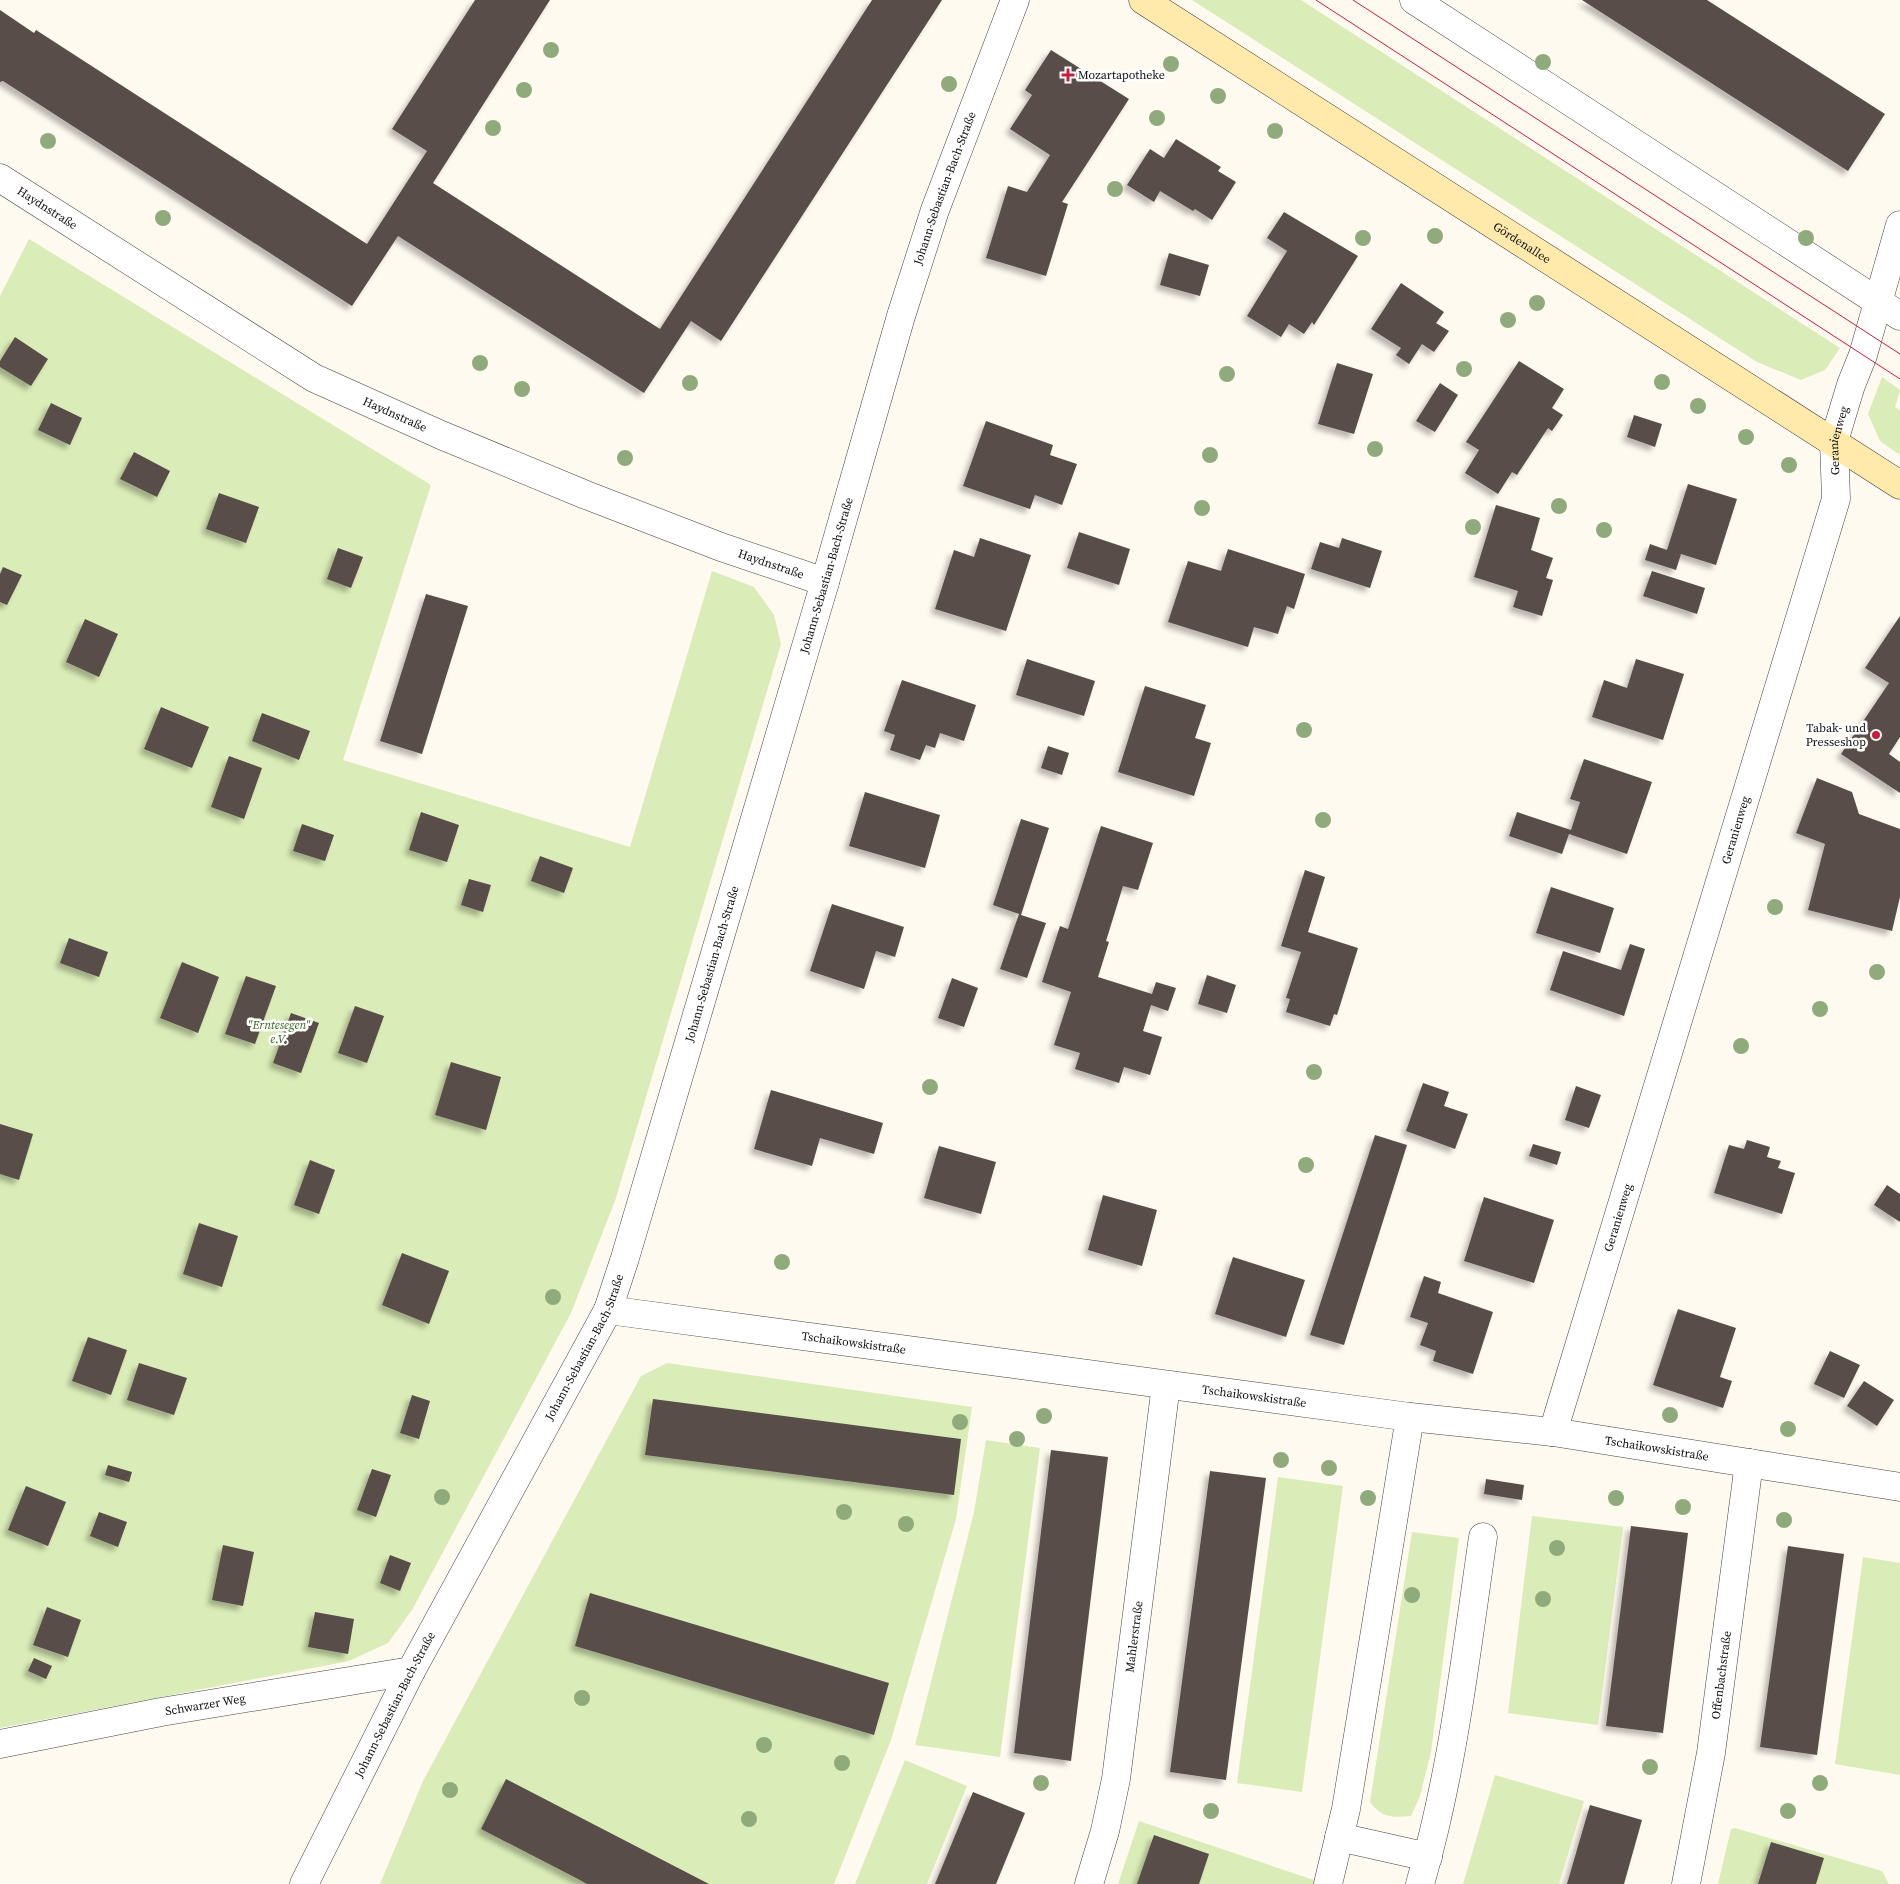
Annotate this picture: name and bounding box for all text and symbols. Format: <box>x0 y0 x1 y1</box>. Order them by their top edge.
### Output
place label: Mozartapotheke <box>1078 67 1165 83</box>
marker: Mozartapotheke <box>1062 69 1074 81</box>
street label: Johann-Sebastian-Bach-Straße <box>910 109 980 268</box>
street label: Haydnstraße <box>14 183 80 233</box>
street label: Gördenallee <box>1490 218 1554 267</box>
street label: Haydnstraße <box>360 393 430 436</box>
street label: Geranienweg <box>1826 404 1852 476</box>
street label: Johann-Sebastian-Bach-Straße <box>796 495 857 656</box>
street label: Haydnstraße <box>736 545 806 582</box>
place label: Tabak- und Presseshop <box>1806 720 1866 750</box>
marker: Tabak- und Presseshop <box>1870 729 1882 741</box>
street label: Geranienweg <box>1718 794 1753 866</box>
street label: Johann-Sebastian-Bach-Straße <box>681 884 743 1045</box>
park label: "Erntesegen" e.V. <box>247 1017 311 1047</box>
street label: Geranienweg <box>1600 1182 1636 1254</box>
street label: Johann-Sebastian-Bach-Straße <box>541 1272 627 1424</box>
street label: Tschaikowskistraße <box>801 1328 907 1358</box>
street label: Tschaikowskistraße <box>1201 1381 1307 1411</box>
street label: Tschaikowskistraße <box>1604 1432 1710 1465</box>
street label: Mahlerstraße <box>1122 1600 1147 1673</box>
street label: Johann-Sebastian-Bach-Straße <box>350 1629 439 1781</box>
street label: Offenbachstraße <box>1708 1630 1735 1720</box>
street label: Schwarzer Weg <box>164 1690 247 1719</box>

